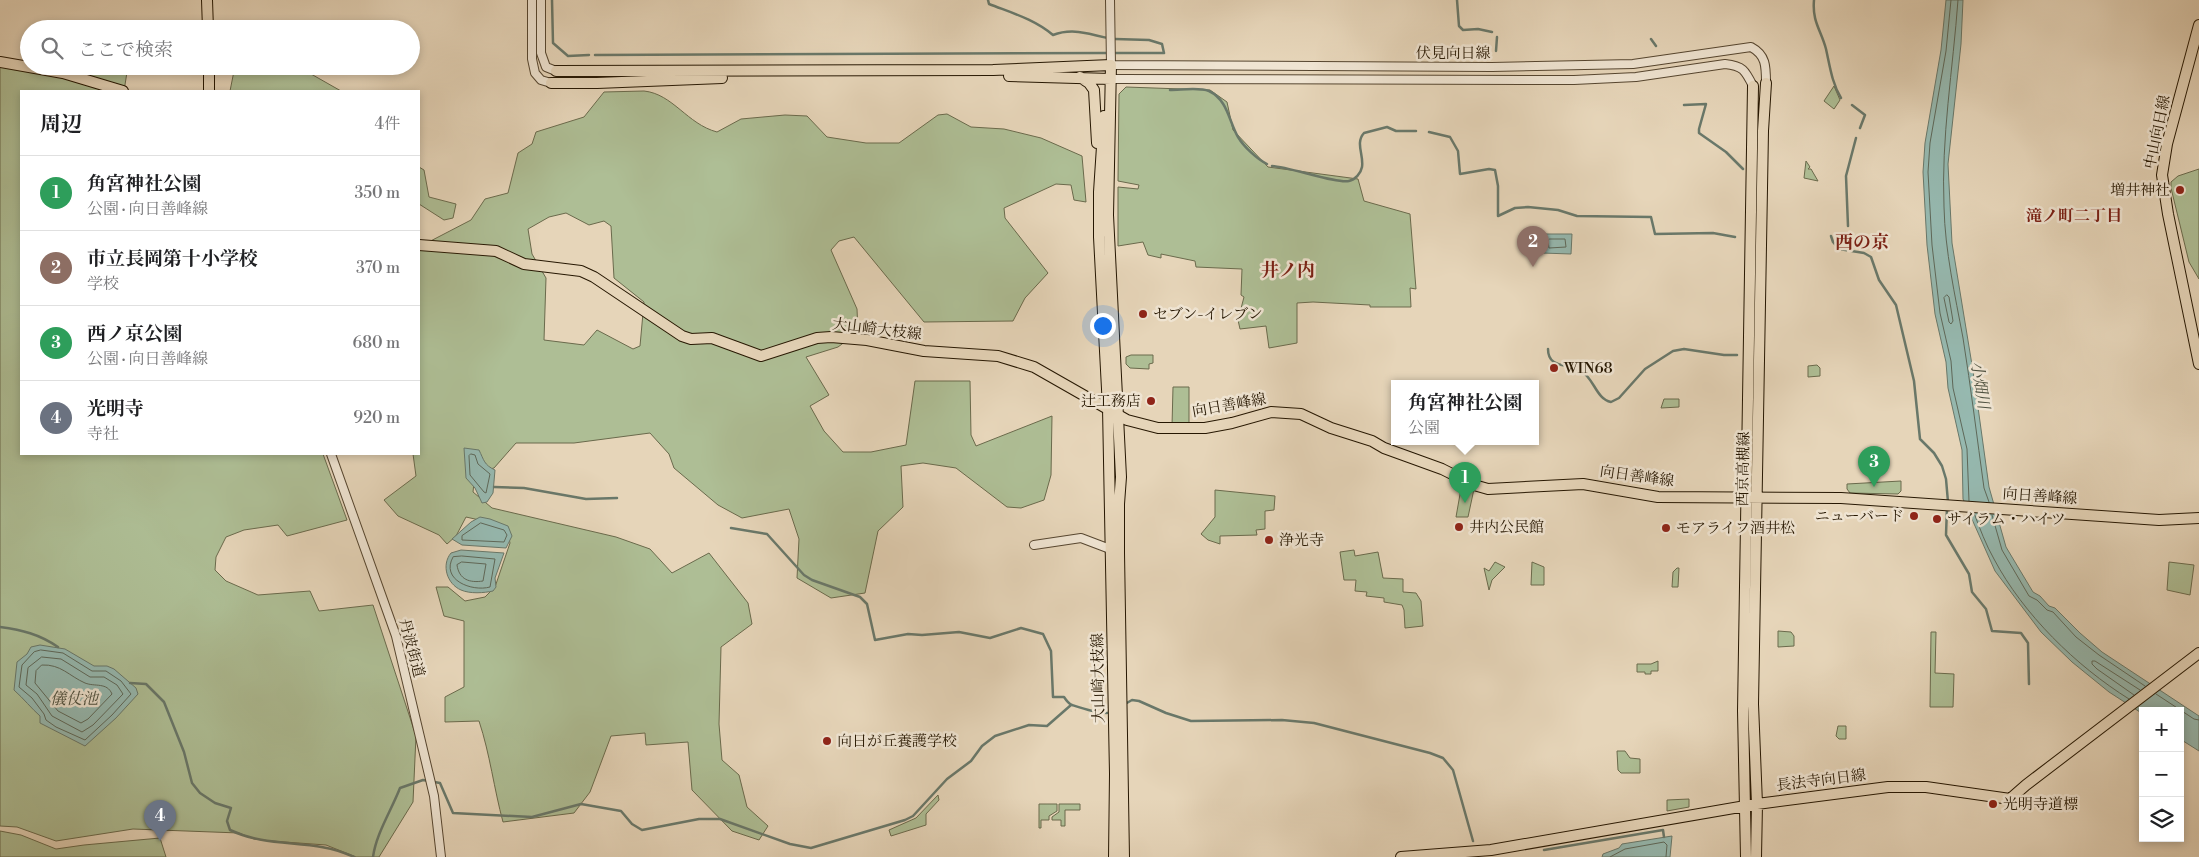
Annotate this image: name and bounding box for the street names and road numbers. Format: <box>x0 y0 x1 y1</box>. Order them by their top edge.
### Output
street label: 伏見向日線 <box>1415 44 1491 63</box>
street label: 中山向日線 <box>2140 93 2175 171</box>
street label: 大山崎大枝線 <box>831 315 923 344</box>
street label: 向日善峰線 <box>1190 390 1268 421</box>
street label: 西京高槻線 <box>1733 431 1754 507</box>
street label: 向日善峰線 <box>1598 462 1675 491</box>
street label: 向日善峰線 <box>2002 484 2078 509</box>
street label: 丹波街道 <box>395 617 428 680</box>
street label: 大山崎大枝線 <box>1088 633 1109 723</box>
street label: 長法寺向日線 <box>1775 766 1867 795</box>

